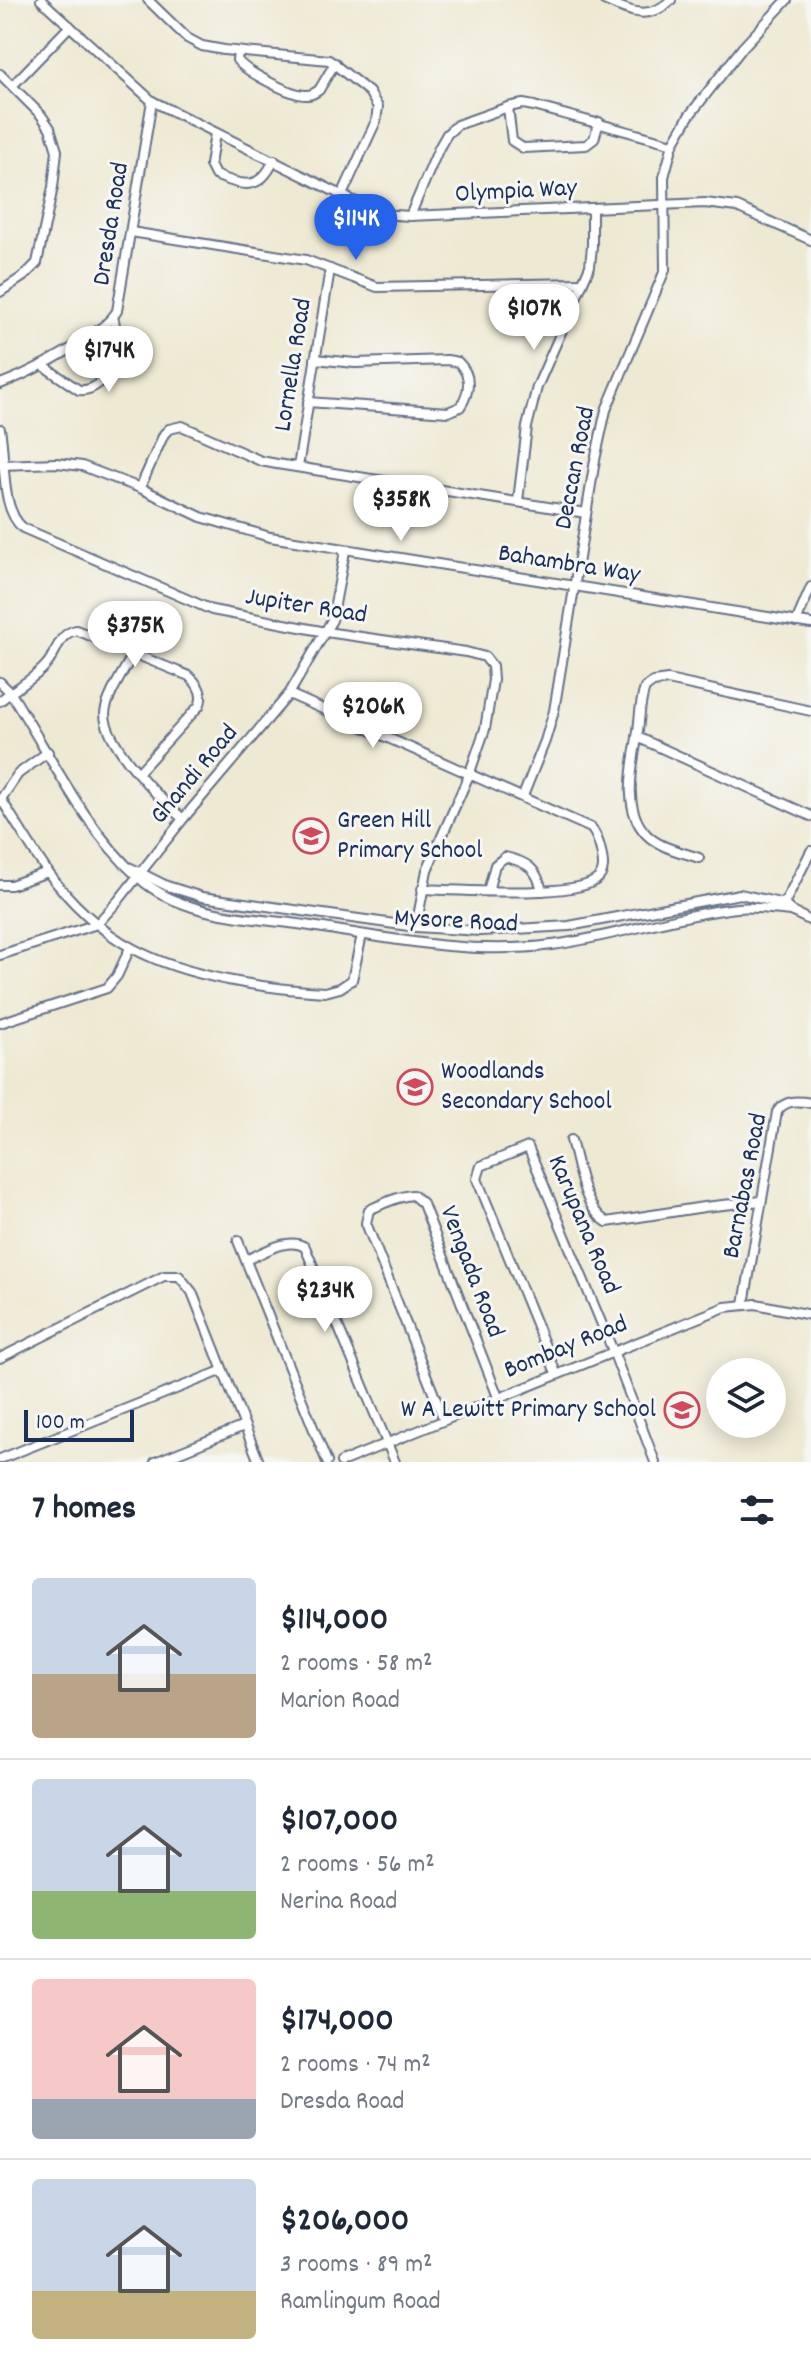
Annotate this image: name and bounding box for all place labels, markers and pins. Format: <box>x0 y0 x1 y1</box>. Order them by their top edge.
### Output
pin: $114K <box>300 194 412 262</box>
pin: $107K <box>478 284 590 352</box>
pin: $174K <box>53 326 165 394</box>
pin: $358K <box>345 475 457 543</box>
pin: $375K <box>79 601 191 669</box>
pin: $206K <box>317 682 429 750</box>
place label: Green Hill Primary School <box>337 803 483 870</box>
school or university icon: Green Hill Primary School <box>292 817 330 855</box>
place label: Woodlands Secondary School <box>441 1054 612 1121</box>
school or university icon: Woodlands Secondary School <box>396 1068 434 1106</box>
pin: $234K <box>269 1266 381 1334</box>
school or university icon: W A Lewitt Primary School <box>663 1391 701 1429</box>
place label: W A Lewitt Primary School <box>401 1392 656 1429</box>

